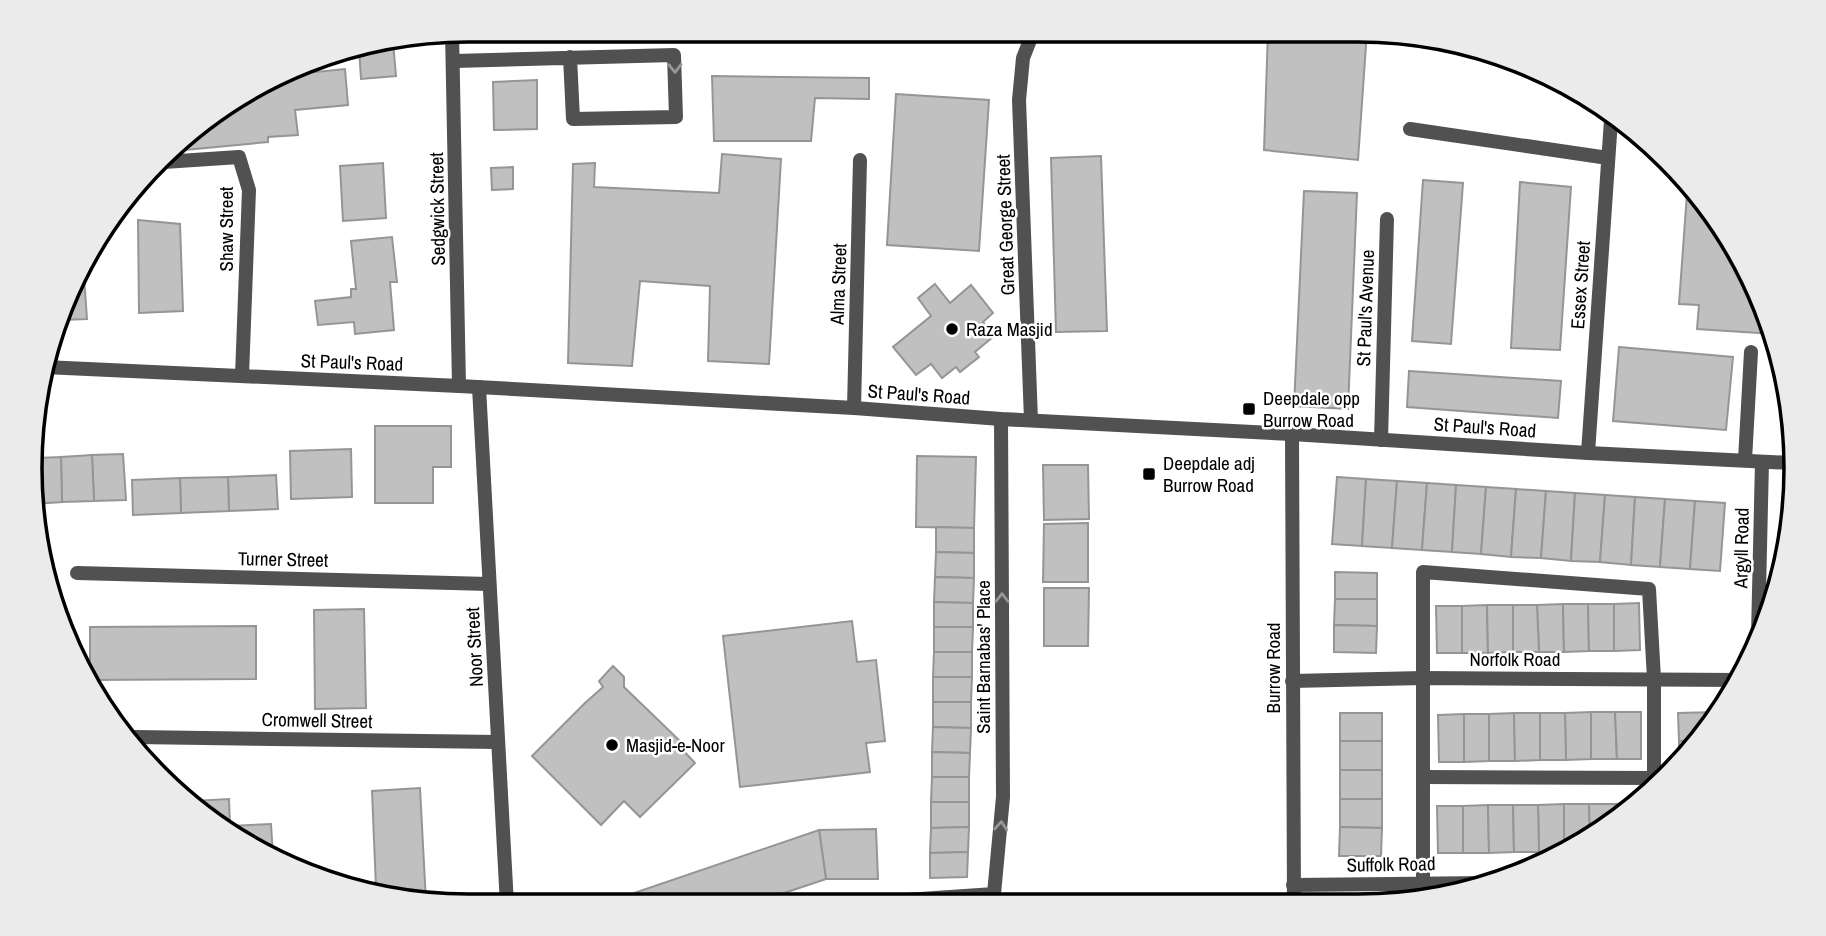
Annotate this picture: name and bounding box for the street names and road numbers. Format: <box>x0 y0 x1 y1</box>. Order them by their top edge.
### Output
street label: Sedgwick Street <box>423 151 451 266</box>
street label: Great George Street <box>990 153 1020 296</box>
street label: Shaw Street <box>213 186 239 271</box>
street label: Essex Street <box>1564 239 1596 330</box>
street label: Alma Street <box>824 242 852 326</box>
street label: St Paul's Avenue <box>1350 249 1380 367</box>
street label: St Paul's Road <box>300 347 404 377</box>
street label: St Paul's Road <box>867 377 971 411</box>
street label: St Paul's Road <box>1433 410 1537 444</box>
street label: Argyll Road <box>1727 508 1755 589</box>
street label: Turner Street <box>238 545 329 573</box>
street label: Saint Barnabas' Place <box>970 580 996 734</box>
street label: Noor Street <box>459 606 489 687</box>
street label: Burrow Road <box>1260 623 1286 713</box>
street label: Norfolk Road <box>1470 646 1560 672</box>
street label: Cromwell Street <box>261 706 373 734</box>
street label: Suffolk Road <box>1346 850 1436 878</box>

